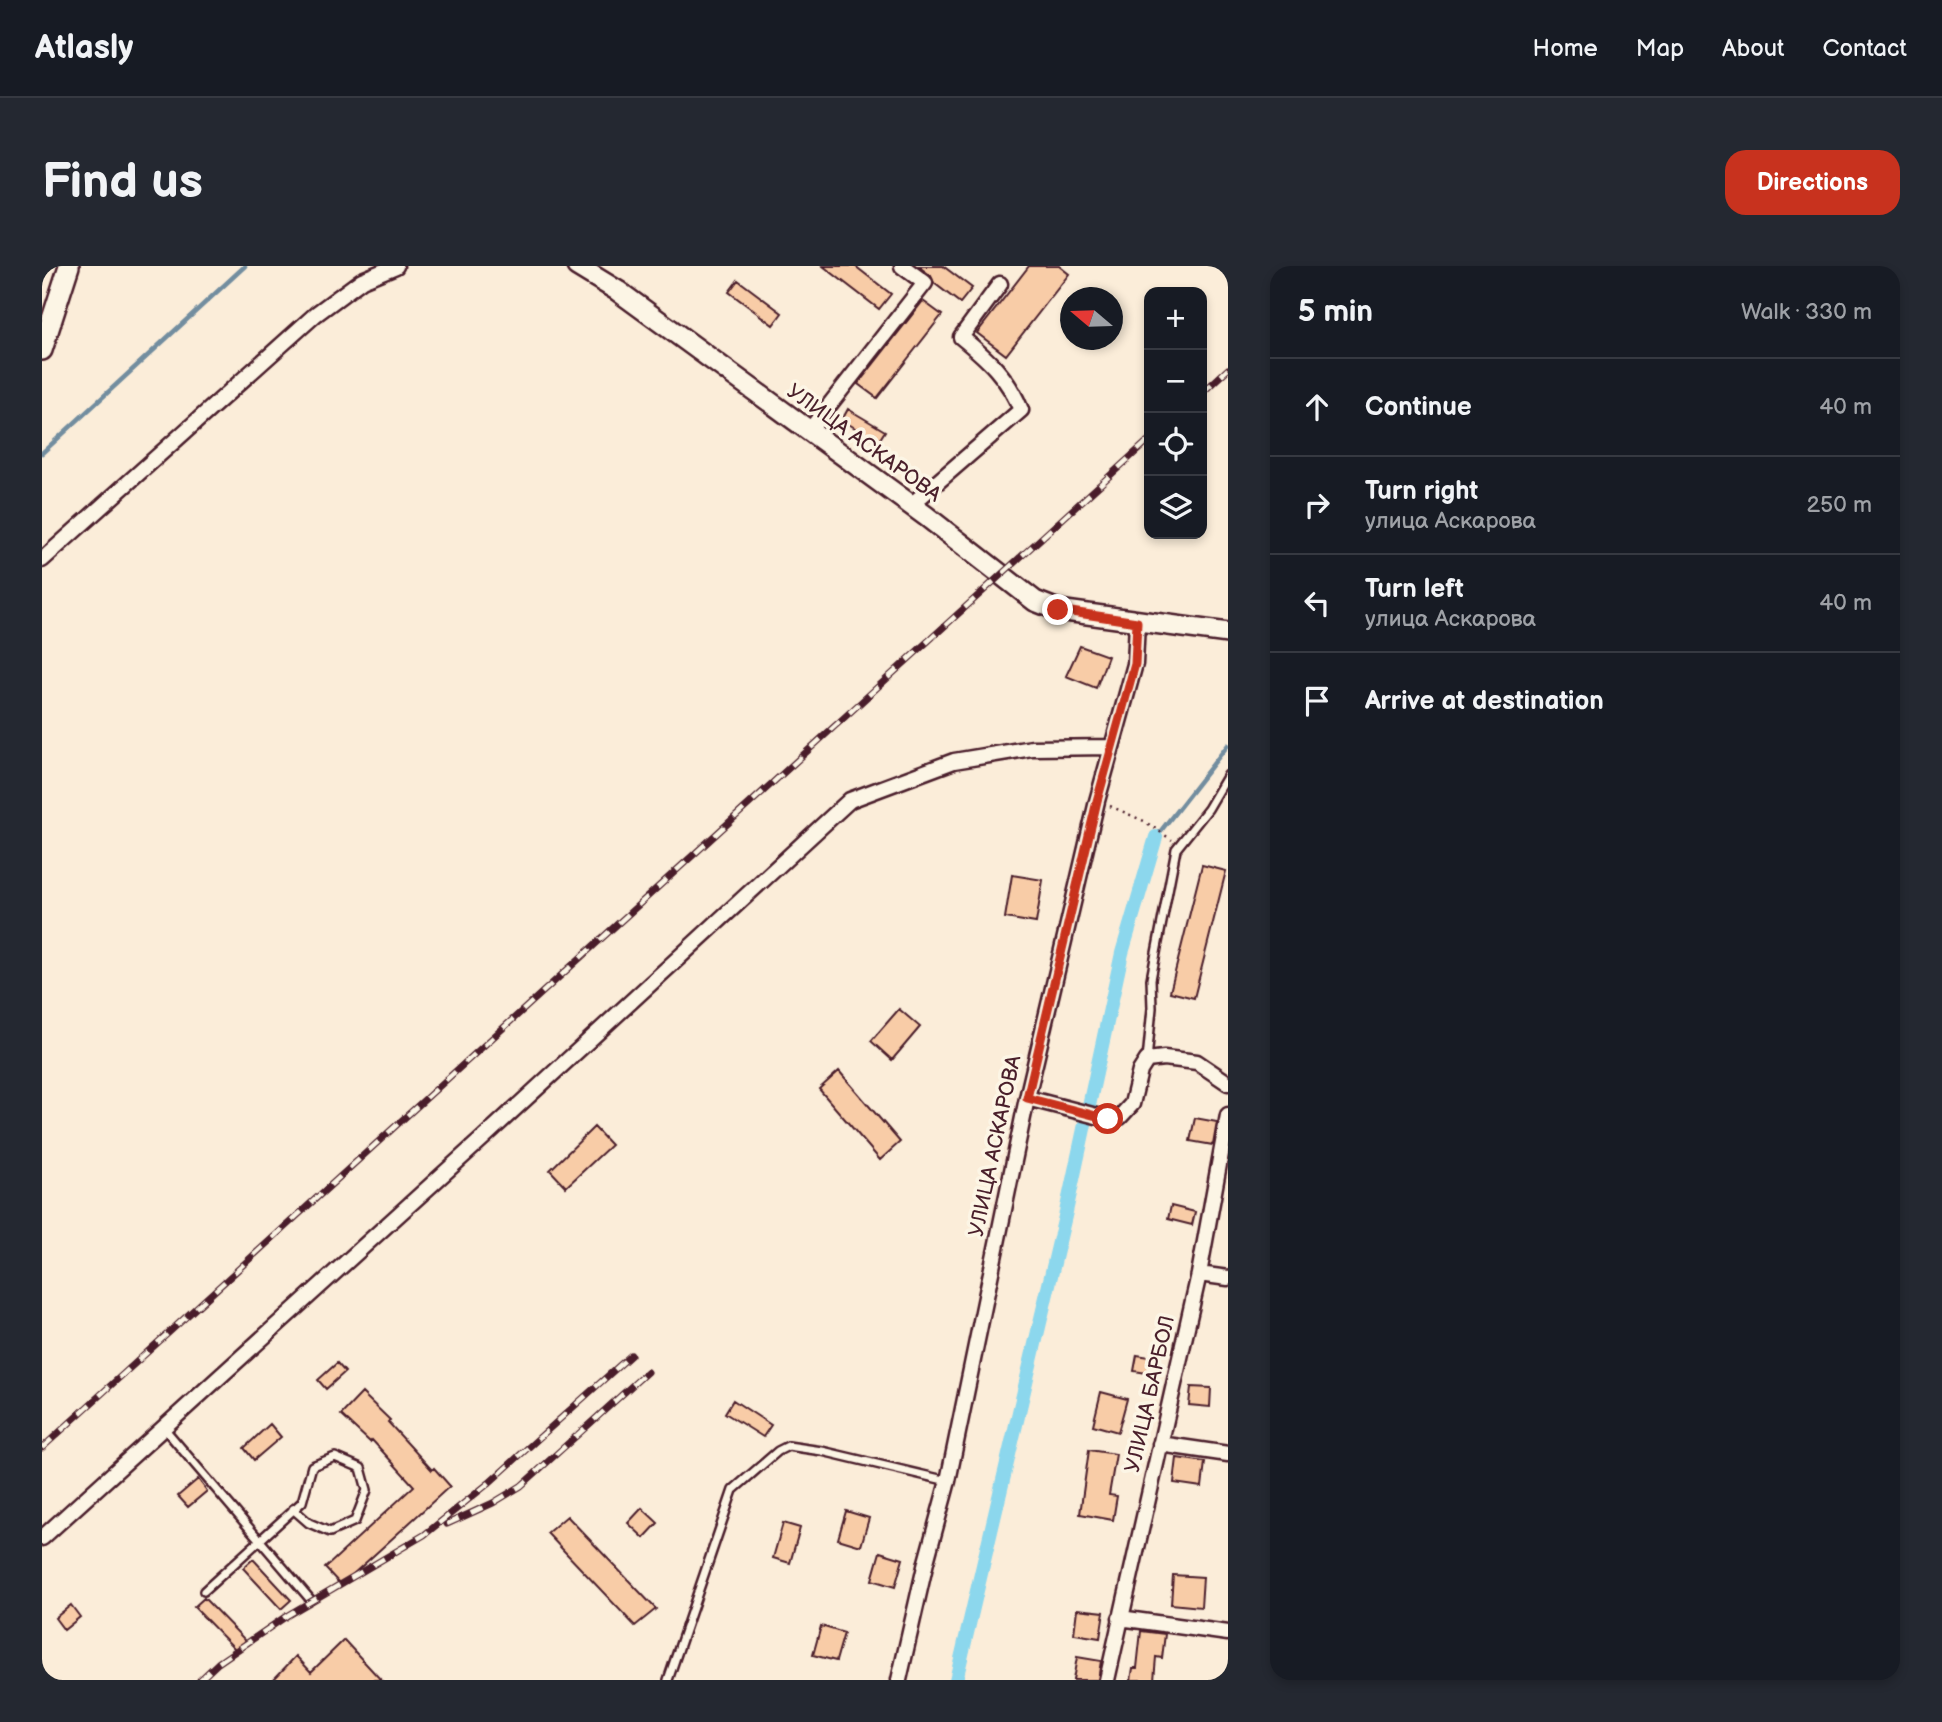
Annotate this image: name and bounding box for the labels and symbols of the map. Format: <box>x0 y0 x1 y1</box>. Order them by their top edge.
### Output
north arrow <box>1060 287 1123 350</box>
street label: УЛИЦА АСКАРОВА <box>782 379 946 508</box>
route end <box>1042 594 1073 625</box>
street label: УЛИЦА АСКАРОВА <box>964 1053 1026 1239</box>
route start <box>1092 1103 1123 1134</box>
street label: УЛИЦА БАРБОЛ <box>1120 1313 1180 1475</box>

